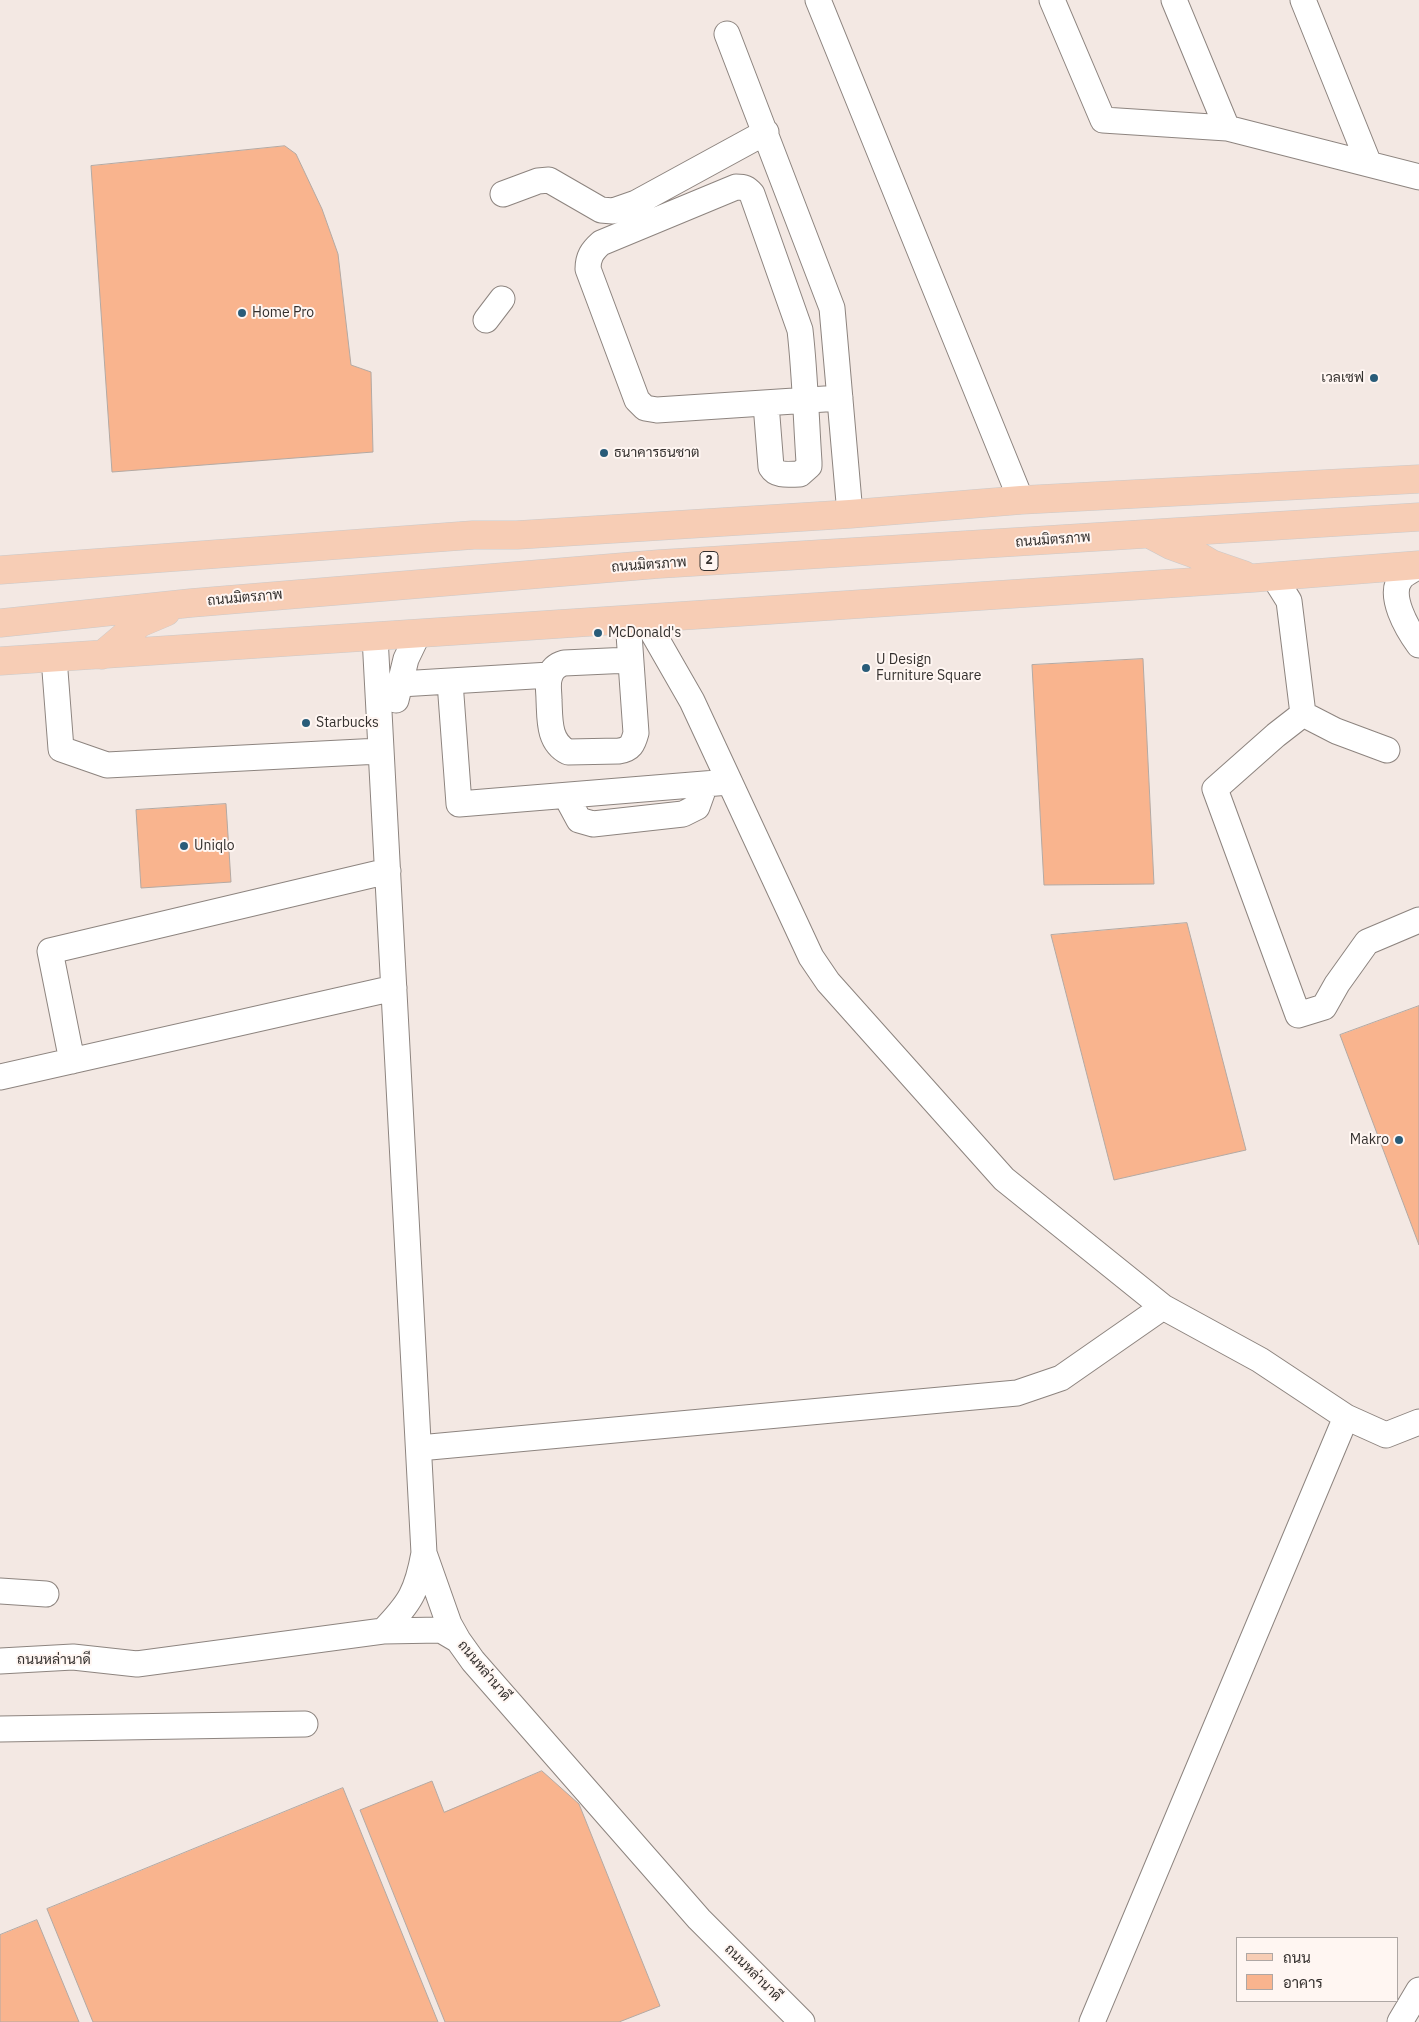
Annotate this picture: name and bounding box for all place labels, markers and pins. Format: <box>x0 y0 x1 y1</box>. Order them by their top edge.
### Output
place label: Home Pro <box>252 305 314 321</box>
marker: Home Pro <box>236 307 248 319</box>
place label: เวลเซฟ <box>1321 370 1364 386</box>
marker: เวลเซฟ <box>1368 372 1380 384</box>
place label: ธนาคารธนชาต <box>614 445 700 461</box>
marker: ธนาคารธนชาต <box>598 447 610 459</box>
place label: McDonald's <box>608 625 681 641</box>
marker: McDonald's <box>592 627 604 639</box>
place label: U Design Furniture Square <box>876 652 981 684</box>
marker: U Design Furniture Square <box>860 662 872 674</box>
place label: Starbucks <box>316 715 379 731</box>
marker: Starbucks <box>300 717 312 729</box>
place label: Uniqlo <box>194 838 235 854</box>
marker: Uniqlo <box>178 840 190 852</box>
place label: Makro <box>1350 1132 1389 1148</box>
marker: Makro <box>1393 1134 1405 1146</box>

